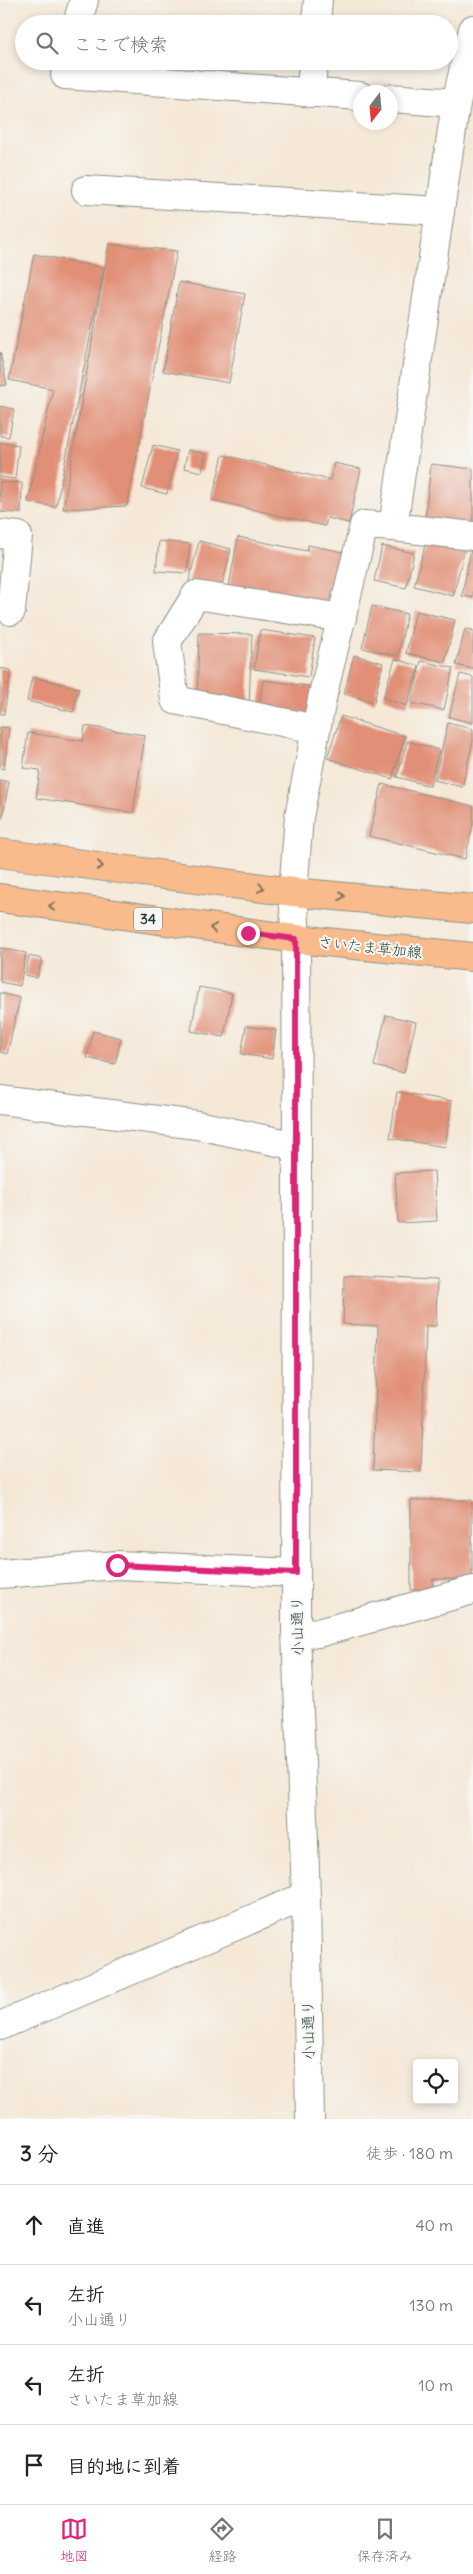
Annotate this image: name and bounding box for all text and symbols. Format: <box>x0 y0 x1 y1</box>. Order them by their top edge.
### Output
search box <box>15 15 458 70</box>
icon: search <box>33 29 61 57</box>
text: ここで検索 <box>73 32 168 56</box>
north arrow <box>353 85 398 130</box>
one-way arrow <box>97 860 105 871</box>
one-way arrow <box>258 882 266 893</box>
one-way arrow <box>338 891 346 902</box>
one-way arrow <box>47 901 56 911</box>
road number: 34 <box>134 908 162 931</box>
route end <box>237 922 260 945</box>
one-way arrow <box>208 923 216 934</box>
street label: さいたま草加線 <box>317 932 423 962</box>
route start <box>106 1554 129 1577</box>
street label: 小山通り <box>287 1596 307 1656</box>
street label: 小山通り <box>298 2000 318 2060</box>
map controls <box>413 2059 458 2104</box>
button: locate <box>413 2059 458 2104</box>
text: 3 分 <box>20 2140 58 2167</box>
text: 徒歩 · 180 m <box>366 2143 453 2163</box>
icon: ahead <box>20 2211 48 2239</box>
text: 直進 <box>67 2214 105 2238</box>
text: 40 m <box>415 2215 453 2235</box>
text: 左折 <box>67 2282 105 2306</box>
icon: left <box>20 2291 48 2319</box>
text: 130 m <box>409 2295 453 2315</box>
text: 小山通り <box>67 2309 131 2329</box>
text: 左折 <box>67 2362 105 2386</box>
icon: left <box>20 2371 48 2399</box>
text: 10 m <box>418 2375 453 2395</box>
text: さいたま草加線 <box>67 2389 178 2409</box>
icon: arrive <box>20 2451 48 2479</box>
text: 目的地に到着 <box>67 2454 181 2478</box>
tab: 地図 <box>60 2515 88 2565</box>
tab: 経路 <box>208 2515 236 2565</box>
tab: 保存済み <box>357 2515 413 2565</box>

